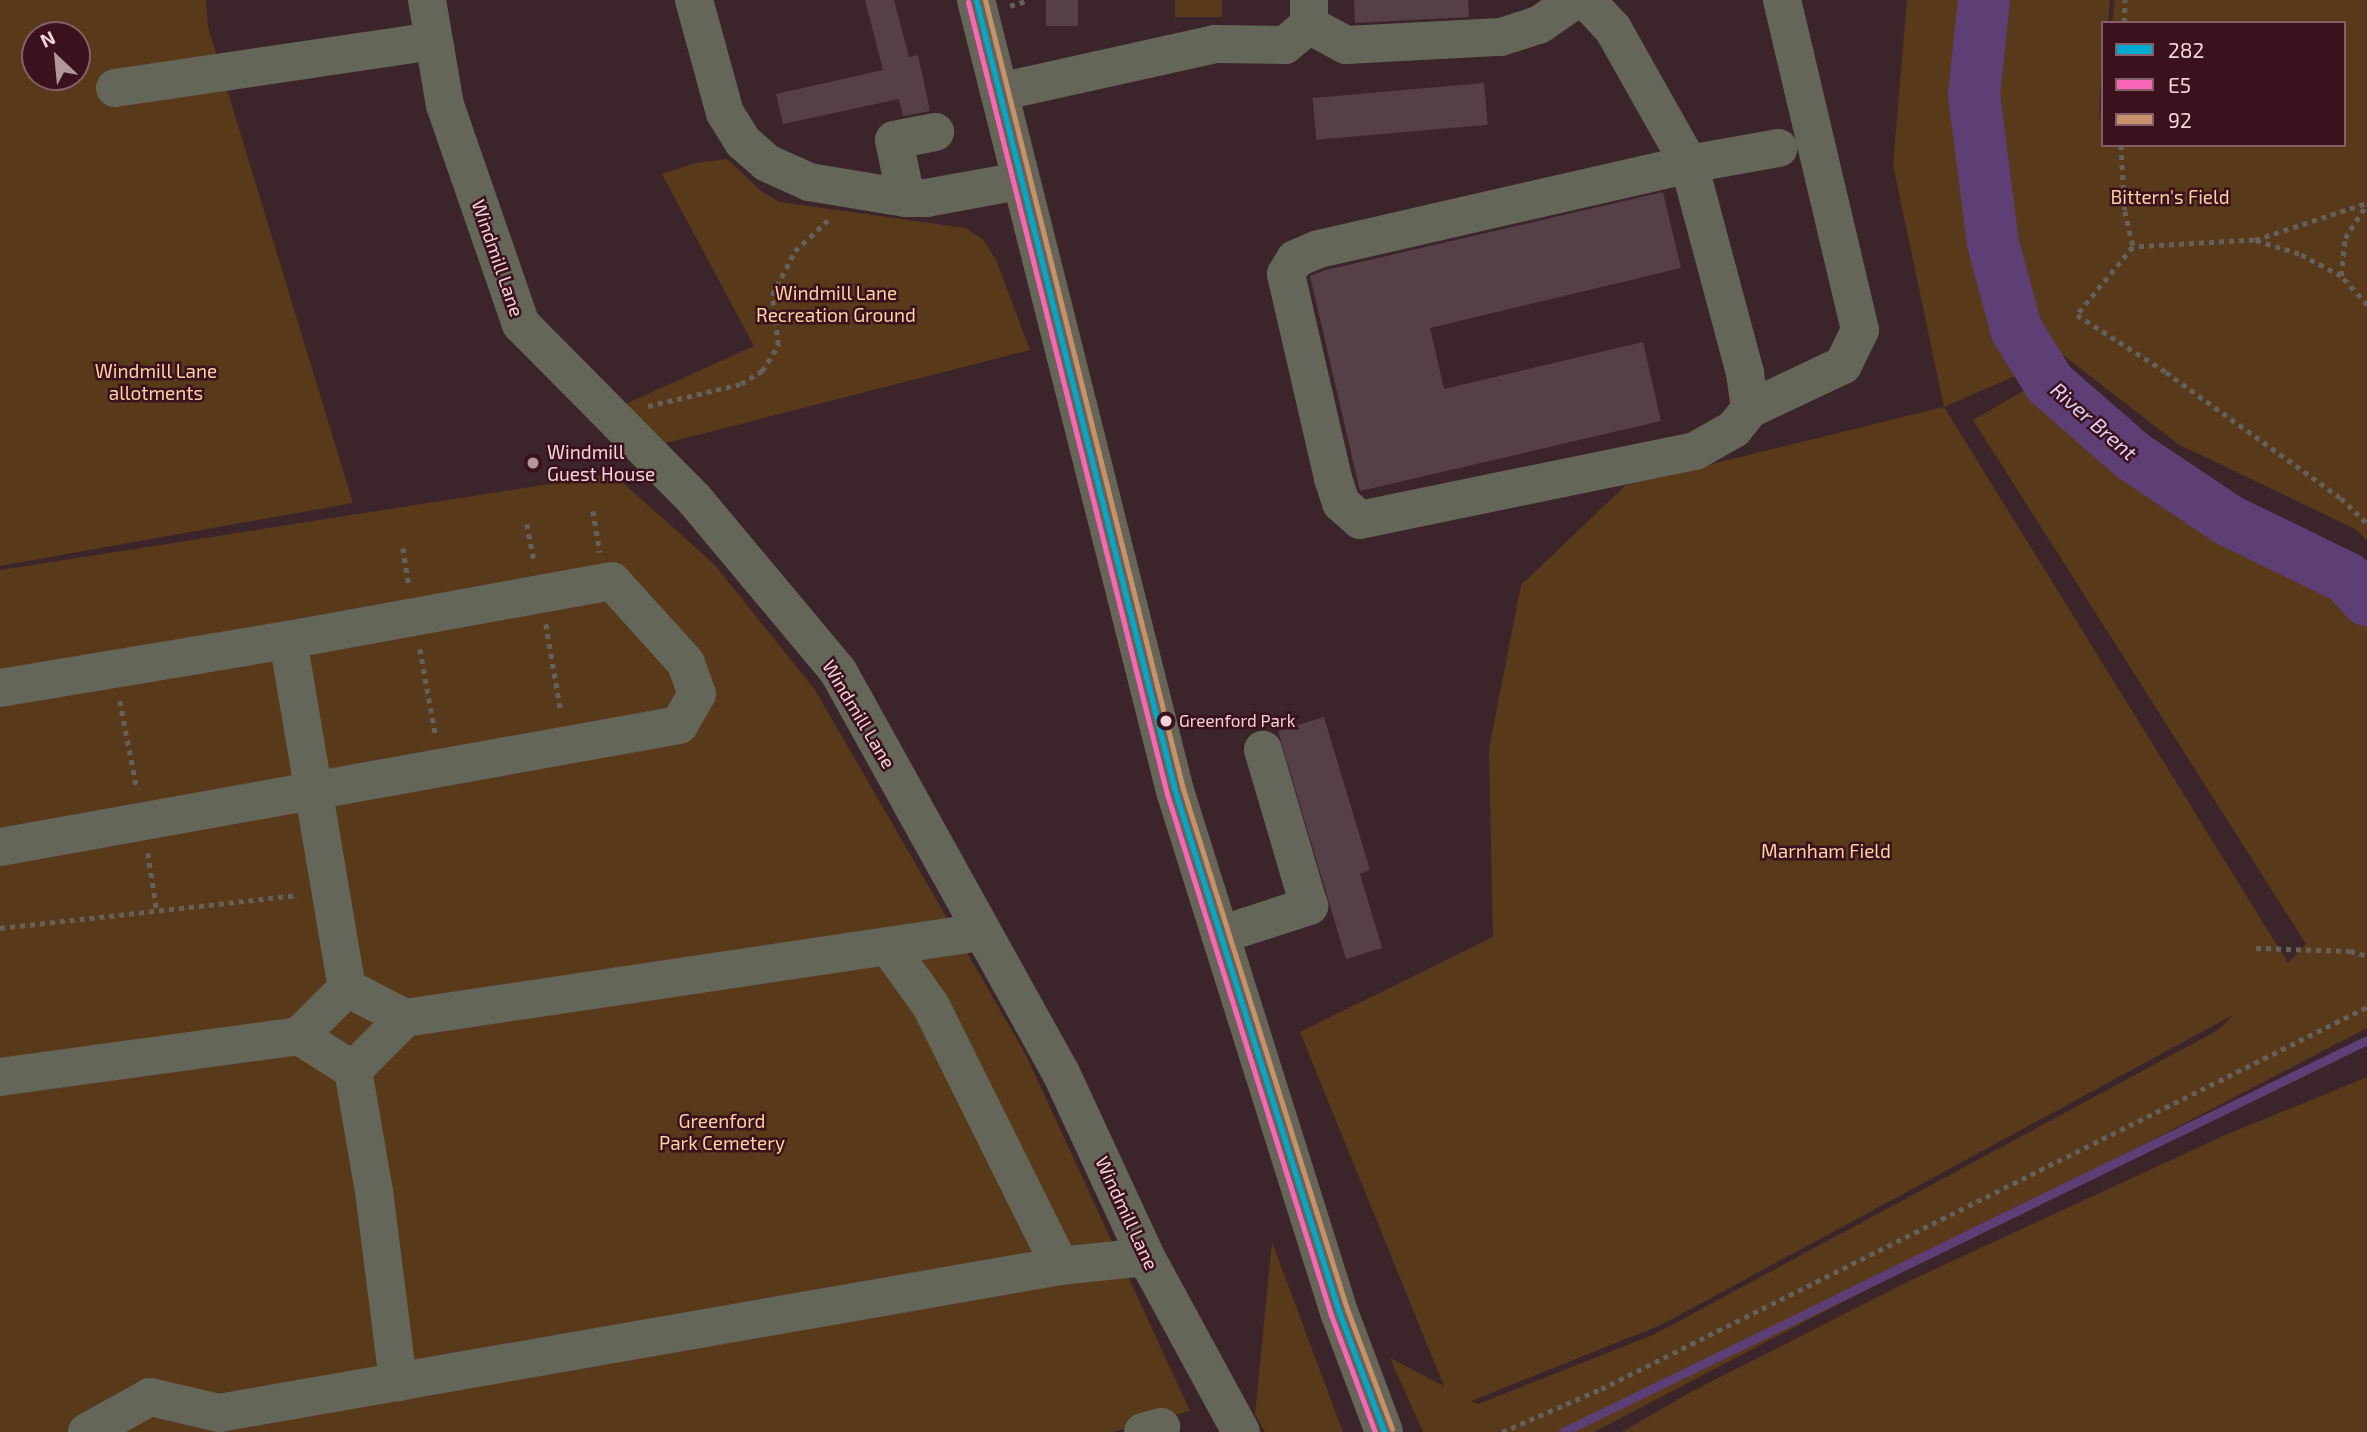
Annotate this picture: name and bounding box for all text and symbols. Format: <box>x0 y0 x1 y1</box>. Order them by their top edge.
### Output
north arrow <box>21 21 91 91</box>
legend <box>2101 21 2346 147</box>
text: N <box>36 25 59 52</box>
text: 282 <box>2168 37 2204 62</box>
text: E5 <box>2168 72 2191 97</box>
text: 92 <box>2168 107 2192 132</box>
park label: Bittern's Field <box>2110 186 2230 208</box>
street label: Windmill Lane <box>467 196 529 320</box>
park label: Windmill Lane Recreation Ground <box>756 282 916 326</box>
park label: Windmill Lane allotments <box>95 360 217 404</box>
water label: River Brent <box>2046 377 2142 465</box>
place label: Windmill Guest House <box>547 441 655 485</box>
marker: Windmill Guest House <box>525 455 541 471</box>
street label: Windmill Lane <box>818 655 900 773</box>
place label: Greenford Park <box>1179 711 1295 731</box>
marker: Greenford Park <box>1159 714 1173 728</box>
park label: Marnham Field <box>1761 840 1891 862</box>
park label: Greenford Park Cemetery <box>659 1110 785 1154</box>
street label: Windmill Lane <box>1091 1152 1163 1274</box>

